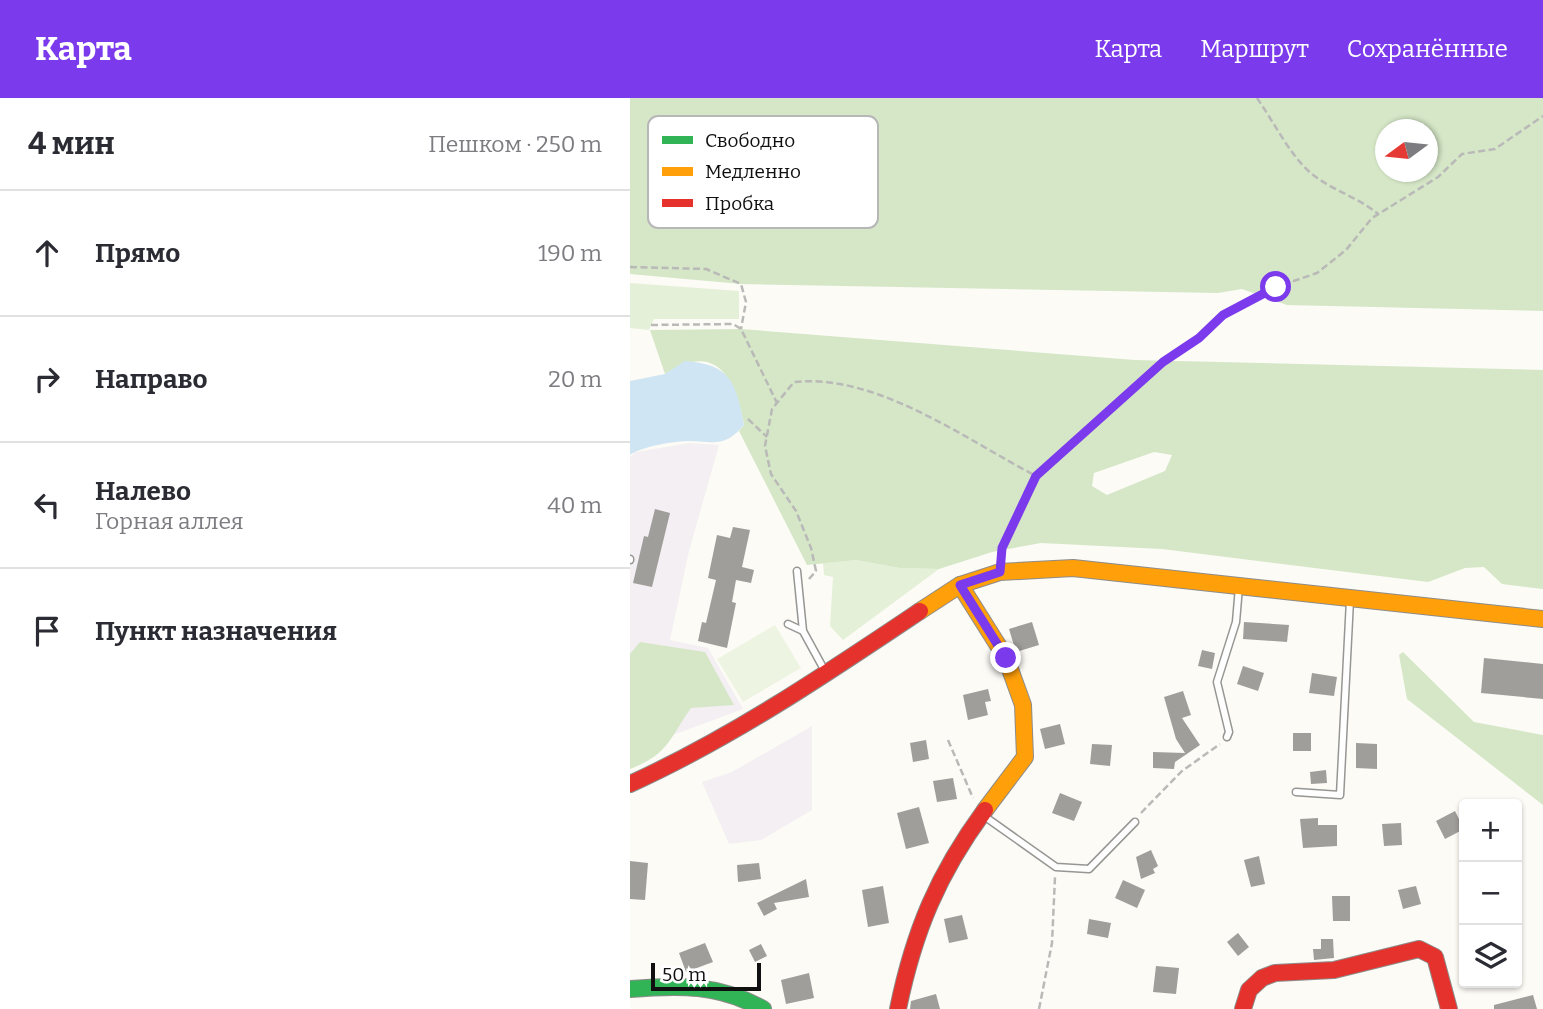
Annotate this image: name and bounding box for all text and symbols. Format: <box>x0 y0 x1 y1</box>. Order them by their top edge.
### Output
text: Карта <box>35 29 132 69</box>
text: Карта <box>1094 35 1162 63</box>
text: Маршрут <box>1200 35 1309 63</box>
text: Сохранённые <box>1347 35 1508 63</box>
legend <box>648 116 878 228</box>
north arrow <box>1375 119 1438 182</box>
text: 4 мин <box>28 126 115 162</box>
text: Свободно <box>705 129 795 152</box>
text: Пешком · 250 m <box>428 130 602 158</box>
text: Медленно <box>705 160 801 183</box>
text: Пробка <box>705 192 775 215</box>
icon: ahead <box>28 234 66 272</box>
text: Прямо <box>95 238 180 269</box>
text: 190 m <box>538 239 602 267</box>
route start <box>1260 271 1291 302</box>
icon: right <box>28 360 66 398</box>
text: Направо <box>95 364 208 395</box>
text: 20 m <box>548 365 602 393</box>
text: Налево <box>95 476 191 507</box>
icon: left <box>28 486 66 524</box>
text: 40 m <box>547 491 602 519</box>
text: Горная аллея <box>95 507 243 535</box>
icon: arrive <box>28 612 66 650</box>
text: Пункт назначения <box>95 616 337 647</box>
route end <box>990 642 1021 673</box>
map controls <box>1459 799 1522 988</box>
button: + <box>1459 799 1522 862</box>
button: − <box>1459 862 1522 925</box>
button: layers <box>1459 925 1522 988</box>
scale bar <box>651 960 761 992</box>
text: 50 m <box>662 963 706 986</box>

